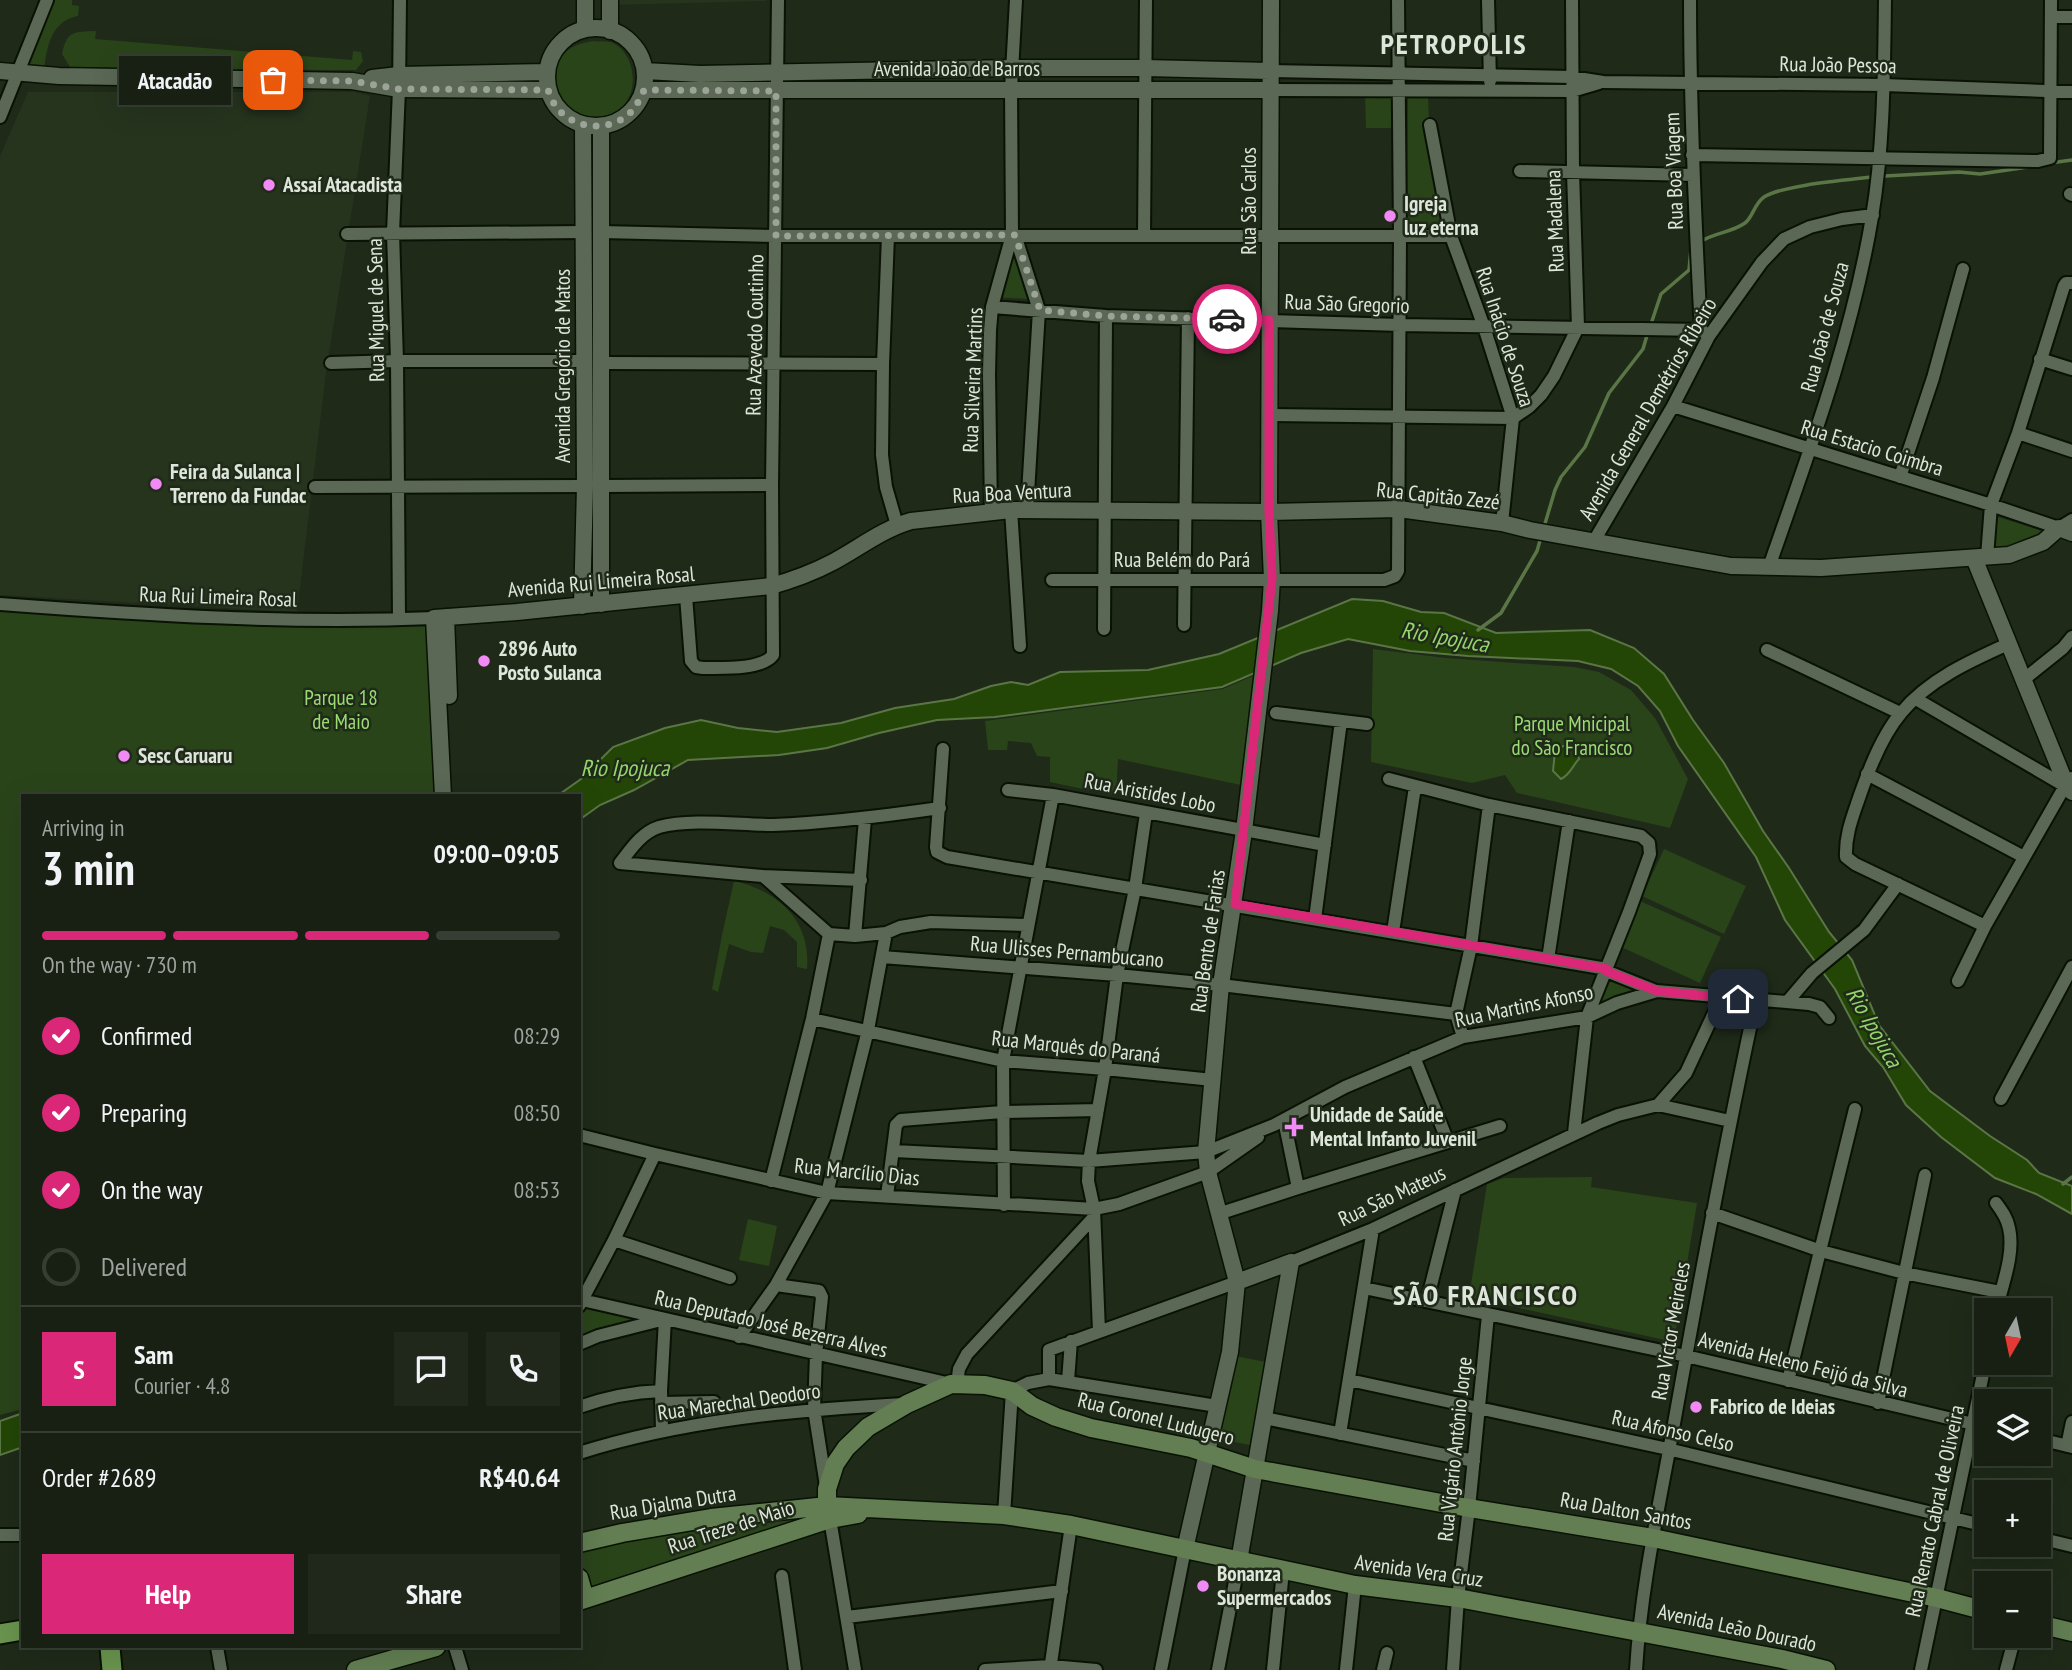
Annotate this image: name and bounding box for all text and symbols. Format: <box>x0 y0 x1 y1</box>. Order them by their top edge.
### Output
district label: PETROPOLIS <box>1381 25 1527 62</box>
pin <box>243 50 303 110</box>
street label: Rua João Pessoa <box>1779 50 1897 79</box>
street label: Avenida João de Barros <box>874 55 1040 82</box>
callout: Atacadão <box>119 56 231 104</box>
icon: bag <box>254 61 292 99</box>
text: Atacadão <box>138 66 212 95</box>
street label: Rua Boa Viagem <box>1658 112 1689 230</box>
street label: Rua São Carlos <box>1235 147 1262 255</box>
street label: Rua Madalena <box>1539 169 1570 273</box>
place label: Assaí Atacadista <box>282 171 403 198</box>
marker: Assaí Atacadista <box>261 177 277 193</box>
place label: Igreja luz eterna <box>1404 190 1479 241</box>
marker: Igreja luz eterna <box>1382 208 1398 224</box>
street label: Rua Miguel de Sena <box>361 238 390 382</box>
street label: Rua Azevedo Coutinho <box>740 254 769 416</box>
street label: Rua João de Souza <box>1794 259 1855 395</box>
street label: Rua Inácio de Souza <box>1470 263 1541 410</box>
street label: Avenida Gregório de Matos <box>549 269 576 463</box>
courier <box>1192 284 1262 354</box>
street label: Rua São Gregorio <box>1284 288 1410 319</box>
street label: Avenida General Demétrios Ribeiro <box>1573 293 1722 525</box>
icon: car <box>1208 300 1246 338</box>
street label: Rua Silveira Martins <box>956 307 989 453</box>
street label: Rua Estacio Coimbra <box>1798 413 1947 482</box>
place label: Feira da Sulanca | Terreno da Fundac <box>170 458 307 509</box>
marker: Feira da Sulanca | Terreno da Fundac <box>148 476 164 492</box>
street label: Rua Boa Ventura <box>952 476 1072 509</box>
street label: Rua Capitão Zezé <box>1375 476 1501 515</box>
street label: Rua Belém do Pará <box>1114 546 1250 573</box>
street label: Avenida Rui Limeira Rosal <box>506 560 696 603</box>
street label: Rua Rui Limeira Rosal <box>139 580 297 613</box>
water label: Rio Ipojuca <box>1399 615 1493 659</box>
place label: 2896 Auto Posto Sulanca <box>498 635 602 686</box>
marker: 2896 Auto Posto Sulanca <box>476 653 492 669</box>
park label: Parque 18 de Maio <box>304 684 378 735</box>
park label: Parque Mnicipal do São Francisco <box>1512 710 1632 761</box>
place label: Sesc Caruaru <box>138 742 232 769</box>
marker: Sesc Caruaru <box>116 748 132 764</box>
water label: Rio Ipojuca <box>581 753 671 782</box>
street label: Rua Aristides Lobo <box>1082 767 1218 819</box>
text: Arriving in <box>42 813 124 842</box>
text: 09:00–09:05 <box>433 837 560 870</box>
text: 3 min <box>42 838 135 898</box>
street label: Rua Bento de Farias <box>1184 868 1231 1014</box>
street label: Rua Ulisses Pernambucano <box>969 930 1165 973</box>
text: On the way · 730 m <box>42 950 197 979</box>
pin <box>1708 969 1768 1029</box>
street label: Rua Martins Afonso <box>1452 978 1595 1033</box>
icon: home <box>1719 980 1757 1018</box>
water label: Rio Ipojuca <box>1840 981 1910 1074</box>
icon: check <box>42 1017 80 1055</box>
text: Confirmed <box>101 1019 192 1052</box>
text: 08:29 <box>514 1021 560 1050</box>
street label: Rua Marquês do Paraná <box>990 1024 1162 1069</box>
icon: check <box>42 1094 80 1132</box>
text: Preparing <box>101 1096 187 1129</box>
text: 08:50 <box>514 1098 560 1127</box>
place label: Unidade de Saúde Mental Infanto Juvenil <box>1310 1101 1477 1152</box>
marker: Unidade de Saúde Mental Infanto Juvenil <box>1284 1117 1304 1137</box>
street label: Rua Marcílio Dias <box>793 1152 921 1191</box>
street label: Rua São Mateus <box>1334 1159 1450 1232</box>
icon: check <box>42 1171 80 1209</box>
text: On the way <box>101 1173 203 1206</box>
text: 08:53 <box>514 1175 560 1204</box>
text: Delivered <box>101 1250 187 1283</box>
street label: Rua Victor Meireles <box>1645 1260 1696 1402</box>
district label: SÃO FRANCISCO <box>1393 1276 1579 1313</box>
street label: Rua Deputado José Bezerra Alves <box>652 1284 890 1363</box>
north arrow <box>1974 1298 2051 1376</box>
map controls <box>1974 1298 2051 1648</box>
street label: Avenida Heleno Feijó da Silva <box>1696 1325 1911 1404</box>
button: chat <box>394 1332 468 1406</box>
button: phone <box>486 1332 560 1406</box>
text: Sam <box>134 1338 173 1371</box>
text: S <box>73 1353 85 1386</box>
street label: Rua Vigário Antônio Jorge <box>1431 1355 1478 1543</box>
text: Courier · 4.8 <box>134 1371 230 1400</box>
street label: Rua Marechal Deodoro <box>656 1377 822 1426</box>
street label: Rua Coronel Ludugero <box>1075 1386 1237 1451</box>
button: layers <box>1974 1389 2051 1466</box>
place label: Fabrico de Ideias <box>1710 1393 1835 1420</box>
marker: Fabrico de Ideias <box>1688 1399 1704 1415</box>
street label: Rua Afonso Celso <box>1610 1403 1737 1458</box>
street label: Rua Renato Cabral de Oliveira <box>1899 1403 1970 1619</box>
text: Order #2689 <box>42 1461 157 1494</box>
text: R$40.64 <box>479 1461 560 1494</box>
street label: Rua Djalma Dutra <box>608 1479 738 1526</box>
button: + <box>1974 1480 2051 1557</box>
street label: Rua Dalton Santos <box>1558 1486 1694 1535</box>
street label: Rua Treze de Maio <box>664 1493 798 1560</box>
street label: Avenida Vera Cruz <box>1353 1548 1485 1593</box>
button: Help <box>42 1554 294 1634</box>
button: Share <box>308 1554 560 1634</box>
place label: Bonanza Supermercados <box>1217 1560 1331 1611</box>
button: − <box>1974 1571 2051 1648</box>
marker: Bonanza Supermercados <box>1195 1578 1211 1594</box>
street label: Avenida Leão Dourado <box>1655 1597 1819 1658</box>

